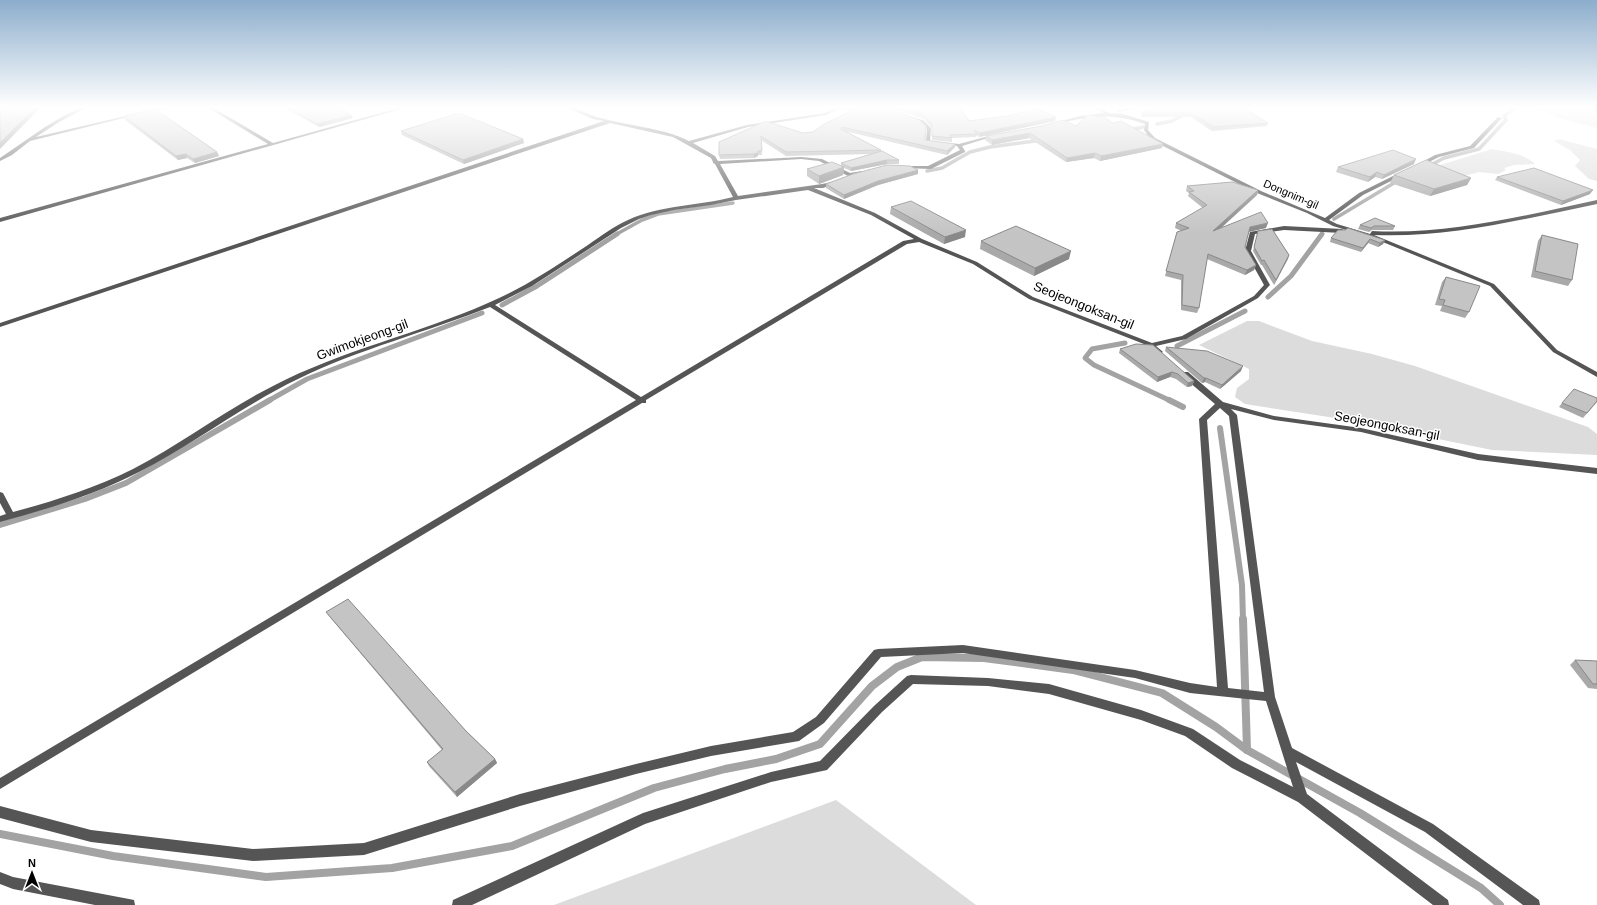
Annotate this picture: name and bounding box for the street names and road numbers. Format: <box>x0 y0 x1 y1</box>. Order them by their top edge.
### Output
street label: Dongnim-gil <box>1262 177 1320 211</box>
street label: Seojeongoksan-gil <box>1031 278 1136 332</box>
street label: Gwimokjeong-gil <box>314 316 410 363</box>
street label: Seojeongoksan-gil <box>1333 408 1441 443</box>

